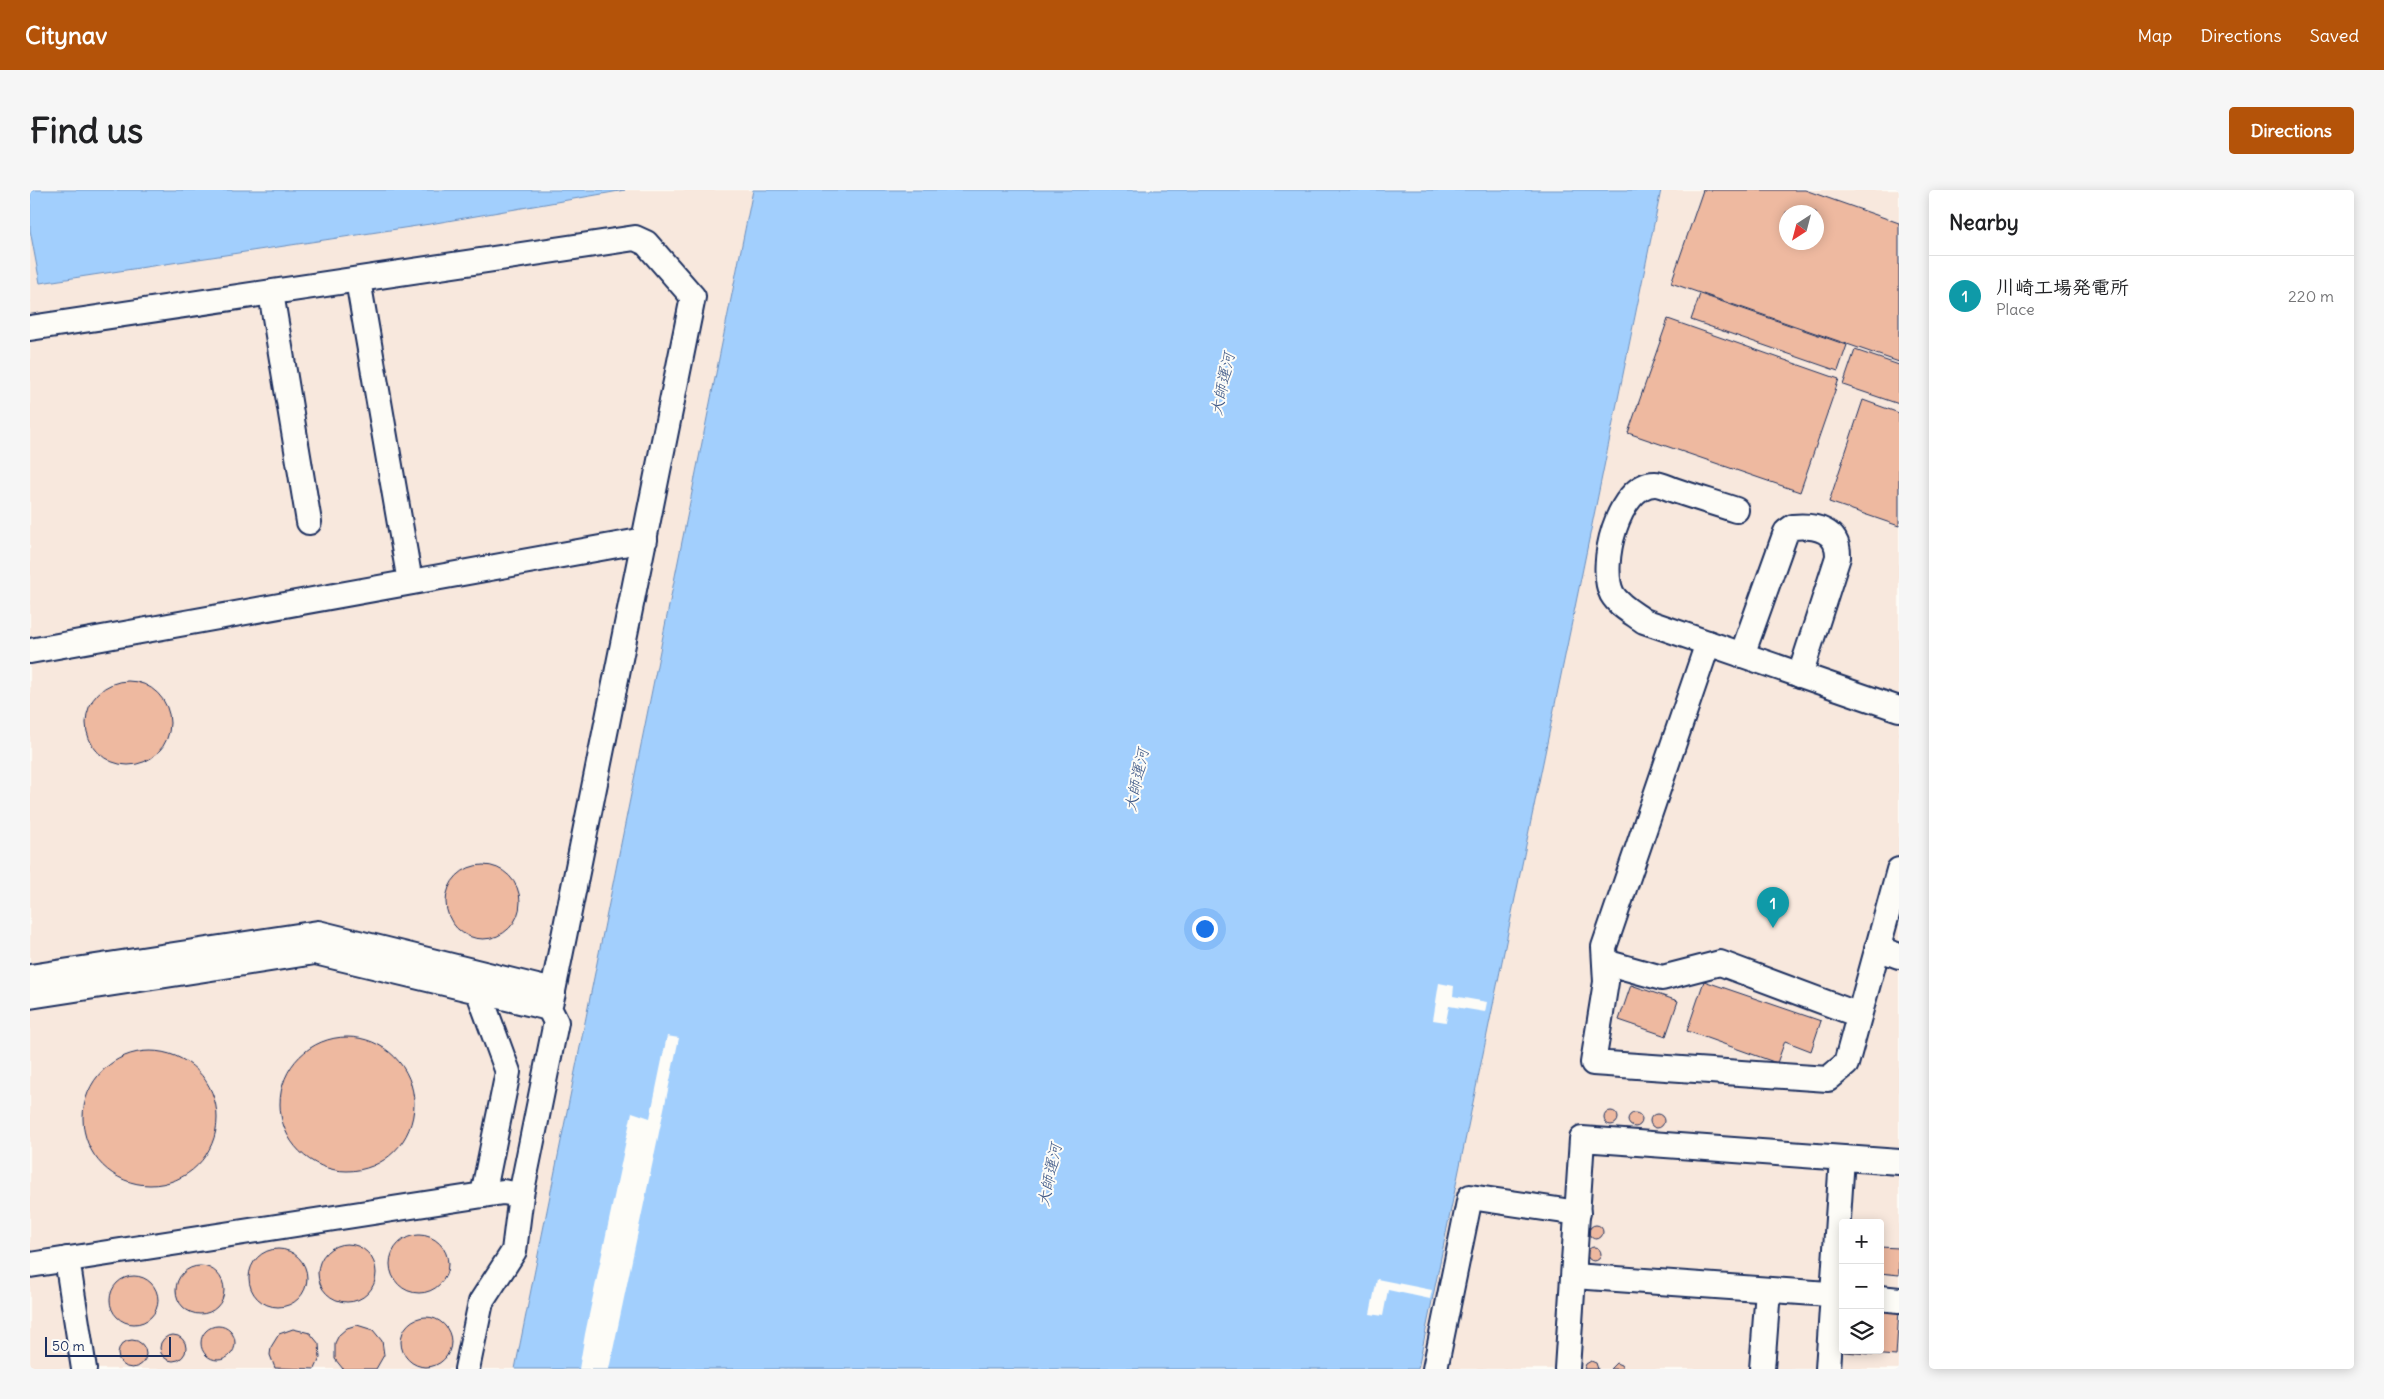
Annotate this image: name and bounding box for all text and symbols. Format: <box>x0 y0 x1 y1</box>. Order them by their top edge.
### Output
text: Citynav <box>25 20 107 50</box>
text: Map <box>2137 24 2172 47</box>
text: Directions <box>2200 24 2282 47</box>
text: Saved <box>2310 24 2359 47</box>
button: Directions <box>2229 107 2354 154</box>
text: Find us <box>30 108 143 152</box>
north arrow <box>1779 205 1824 250</box>
text: Nearby <box>1949 209 2019 236</box>
text: 川崎工場発電所 <box>1996 275 2129 299</box>
text: 1 <box>1962 286 1968 306</box>
text: 220 m <box>2288 286 2334 306</box>
text: Place <box>1996 299 2035 319</box>
water label: 大師運河 <box>1206 349 1239 417</box>
water label: 大師運河 <box>1120 745 1153 813</box>
pin: 1 <box>1757 887 1789 928</box>
your location <box>1192 916 1218 942</box>
water label: 大師運河 <box>1033 1140 1066 1208</box>
map controls <box>1839 1219 1884 1354</box>
button: + <box>1839 1219 1884 1264</box>
button: − <box>1839 1264 1884 1309</box>
button: layers <box>1839 1309 1884 1354</box>
scale bar <box>45 1334 171 1357</box>
text: 50 m <box>52 1337 85 1355</box>

